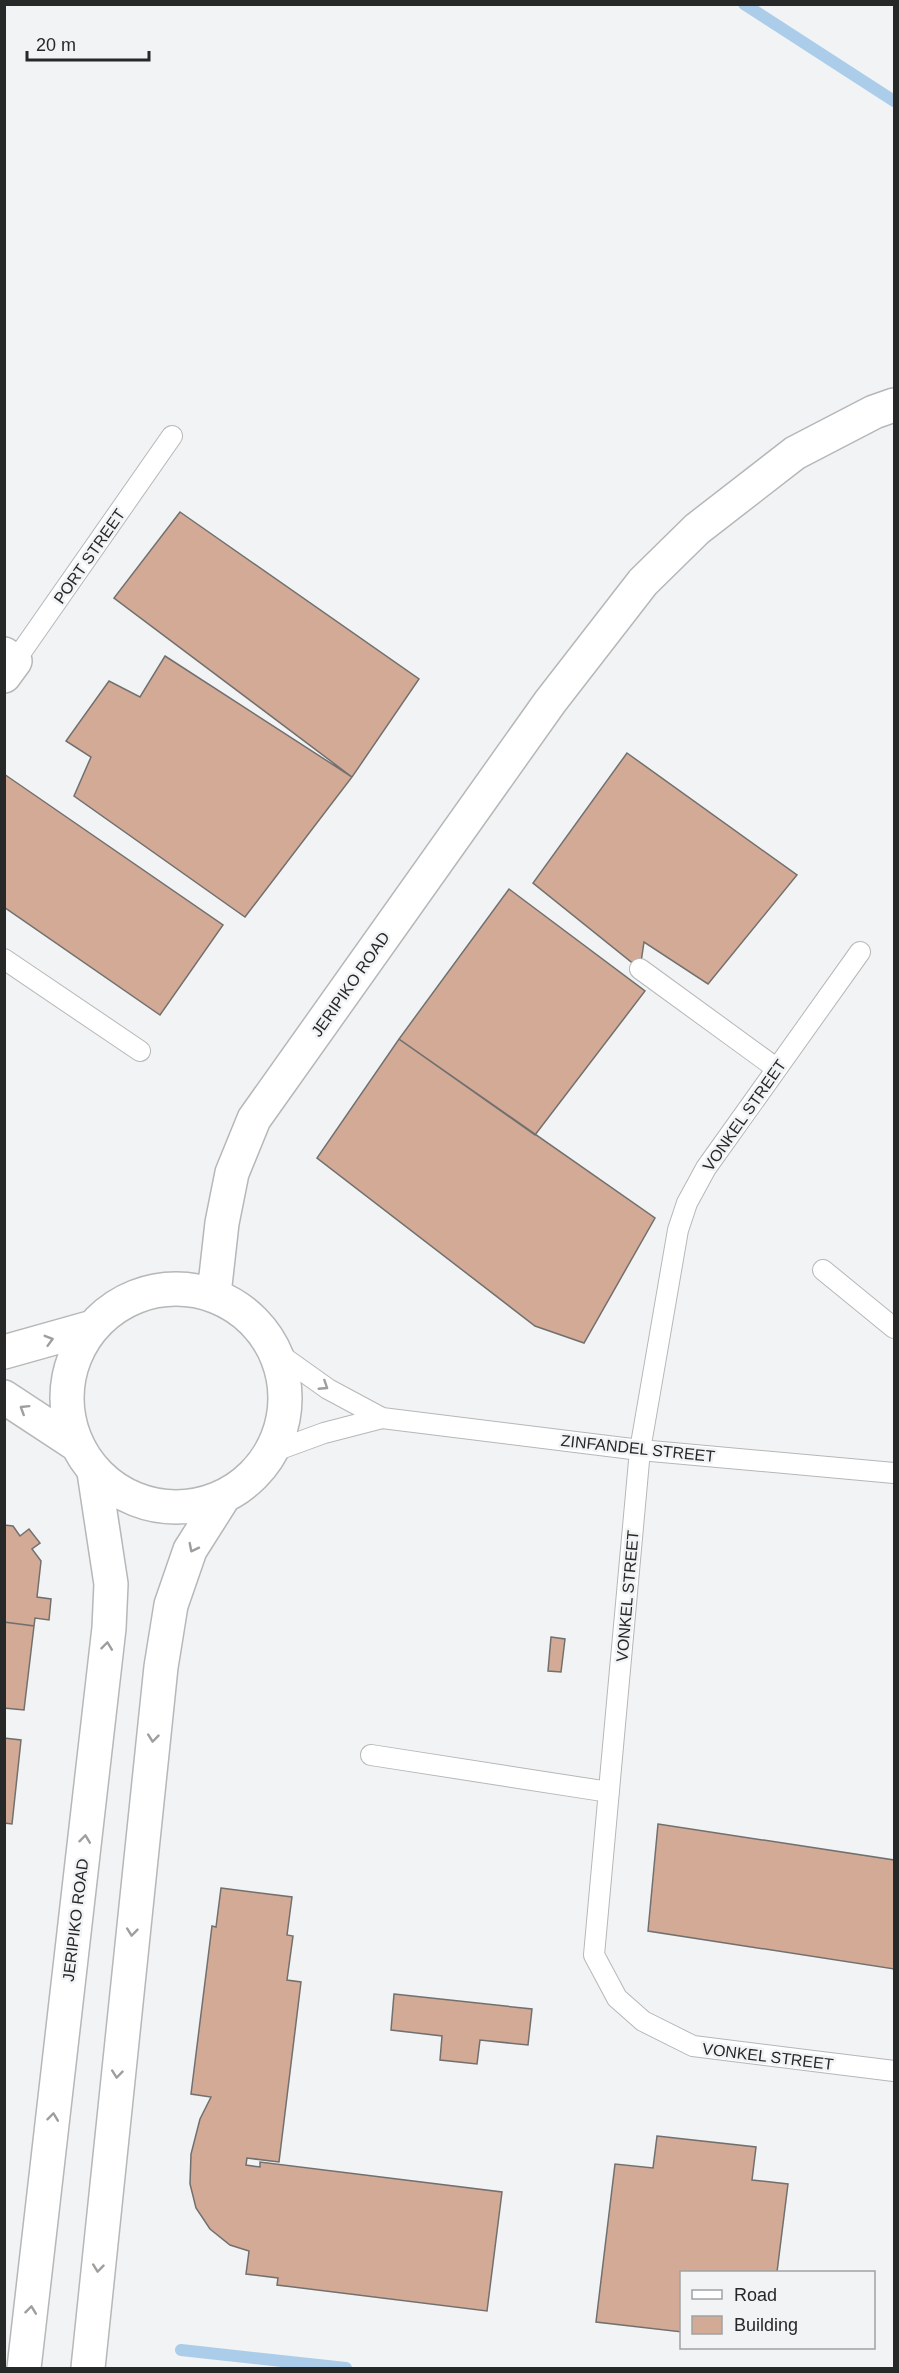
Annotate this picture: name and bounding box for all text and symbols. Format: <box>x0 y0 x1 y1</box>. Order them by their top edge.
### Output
scale bar <box>27 24 148 62</box>
text: 20 m <box>36 35 76 55</box>
street label: PORT STREET <box>50 506 128 607</box>
street label: JERIPIKO ROAD <box>308 929 393 1040</box>
street label: VONKEL STREET <box>700 1056 789 1174</box>
one-way arrow <box>43 1335 54 1347</box>
one-way arrow <box>318 1378 329 1389</box>
one-way arrow <box>20 1404 30 1416</box>
street label: ZINFANDEL STREET <box>560 1432 716 1465</box>
street label: VONKEL STREET <box>613 1529 642 1662</box>
one-way arrow <box>188 1542 200 1553</box>
one-way arrow <box>100 1641 113 1650</box>
one-way arrow <box>147 1733 160 1743</box>
one-way arrow <box>78 1835 90 1844</box>
street label: JERIPIKO ROAD <box>60 1858 91 1982</box>
one-way arrow <box>126 1927 139 1936</box>
street label: VONKEL STREET <box>701 2040 835 2073</box>
one-way arrow <box>111 2069 124 2078</box>
one-way arrow <box>46 2112 59 2121</box>
one-way arrow <box>92 2263 105 2272</box>
legend <box>680 2271 875 2349</box>
text: Road <box>734 2285 777 2305</box>
one-way arrow <box>24 2306 37 2315</box>
text: Building <box>734 2315 798 2335</box>

